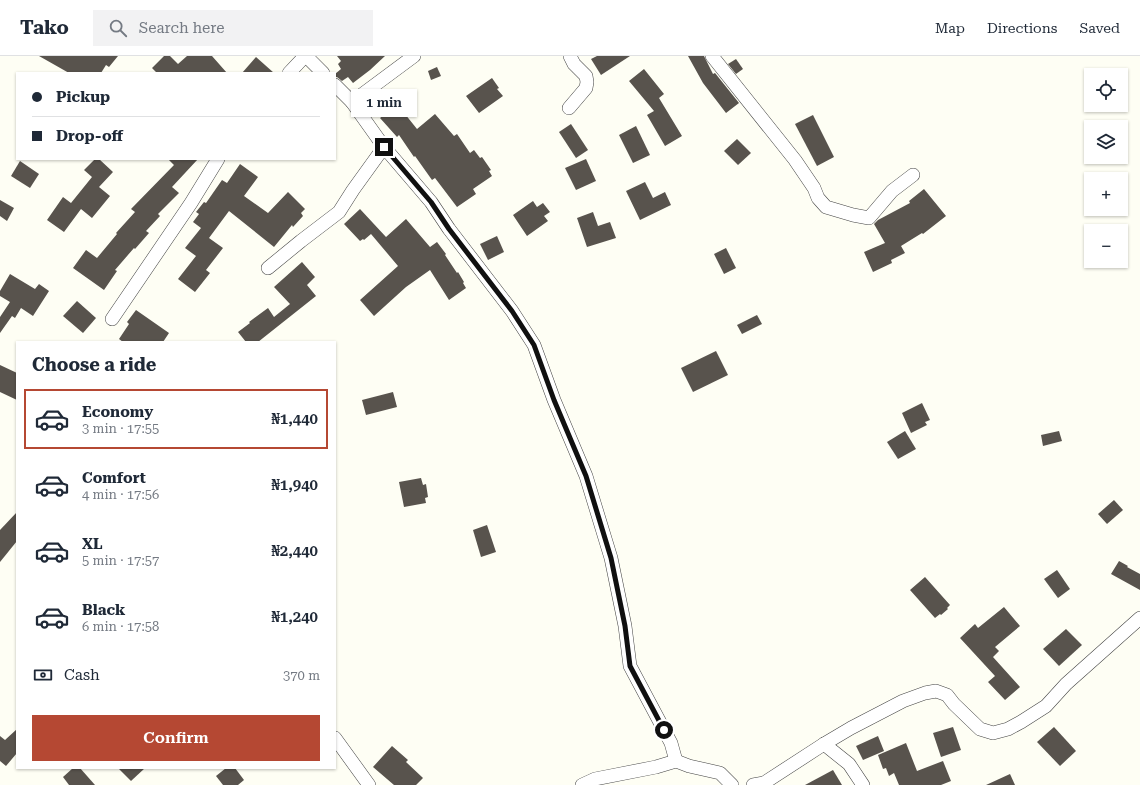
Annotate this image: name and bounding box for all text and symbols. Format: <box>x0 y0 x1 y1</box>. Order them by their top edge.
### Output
search box <box>93 10 373 46</box>
text: Tako <box>20 16 69 39</box>
icon: search <box>107 17 129 39</box>
text: Search here <box>139 19 225 37</box>
text: Map <box>935 20 965 36</box>
text: Directions <box>987 20 1057 36</box>
text: Saved <box>1079 20 1120 36</box>
map controls <box>1084 68 1128 268</box>
button: locate <box>1084 68 1128 112</box>
text: Pickup <box>56 88 110 106</box>
callout: 1 min <box>351 89 417 117</box>
text: 1 min <box>366 95 402 110</box>
button: layers <box>1084 120 1128 164</box>
text: Drop-off <box>56 127 123 145</box>
route end <box>375 138 393 156</box>
button: + <box>1084 172 1128 216</box>
button: − <box>1084 224 1128 268</box>
text: Choose a ride <box>32 354 156 375</box>
icon: car <box>34 401 70 437</box>
text: Economy <box>82 403 153 421</box>
text: ₦1,440 <box>271 410 318 428</box>
text: 3 min · 17:55 <box>82 421 159 436</box>
icon: car <box>34 467 70 503</box>
text: Comfort <box>82 469 146 487</box>
text: ₦1,940 <box>271 476 318 494</box>
text: 4 min · 17:56 <box>82 487 159 502</box>
icon: car <box>34 533 70 569</box>
text: XL <box>82 535 103 553</box>
text: ₦2,440 <box>271 542 318 560</box>
text: 5 min · 17:57 <box>82 553 159 568</box>
icon: car <box>34 599 70 635</box>
text: Black <box>82 601 125 619</box>
text: ₦1,240 <box>271 608 318 626</box>
text: 6 min · 17:58 <box>82 619 159 634</box>
icon: cash <box>32 664 54 686</box>
text: Cash <box>64 666 100 684</box>
text: 370 m <box>283 668 320 683</box>
button: Confirm <box>32 715 320 761</box>
route start <box>655 721 673 739</box>

